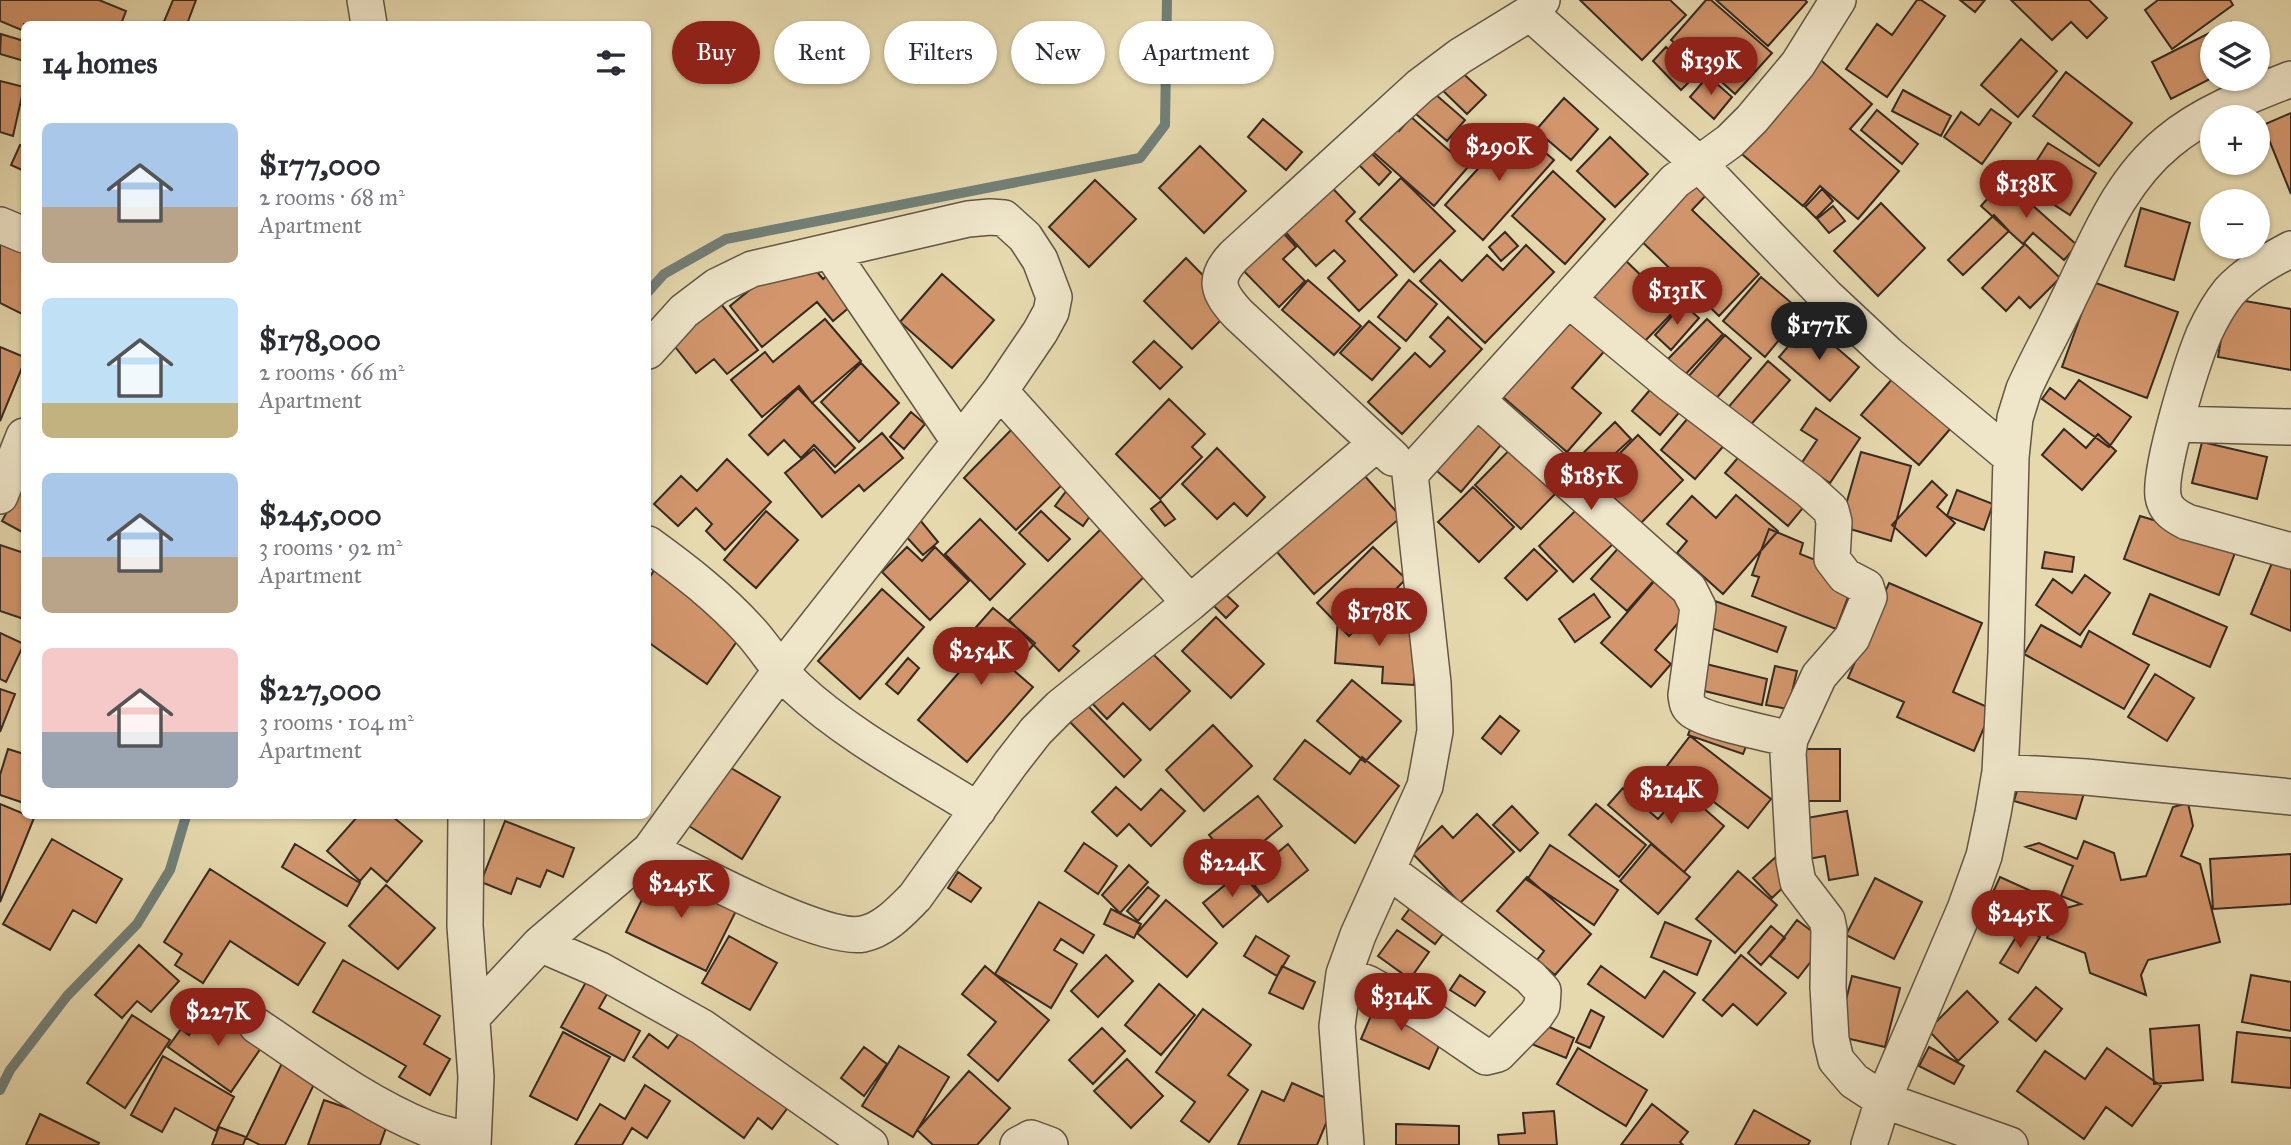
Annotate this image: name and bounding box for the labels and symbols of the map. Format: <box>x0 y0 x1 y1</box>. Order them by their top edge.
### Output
pin: $139K <box>1662 38 1760 97</box>
pin: $290K <box>1450 124 1548 183</box>
pin: $138K <box>1977 160 2075 220</box>
pin: $131K <box>1628 268 1726 327</box>
pin: $177K <box>1770 302 1868 362</box>
pin: $185K <box>1542 452 1640 512</box>
pin: $178K <box>1330 588 1428 648</box>
pin: $254K <box>932 628 1030 687</box>
pin: $214K <box>1622 766 1720 826</box>
pin: $224K <box>1183 839 1281 899</box>
pin: $245K <box>632 860 730 920</box>
pin: $245K <box>1971 890 2069 950</box>
pin: $314K <box>1352 974 1450 1033</box>
pin: $227K <box>169 988 267 1048</box>

